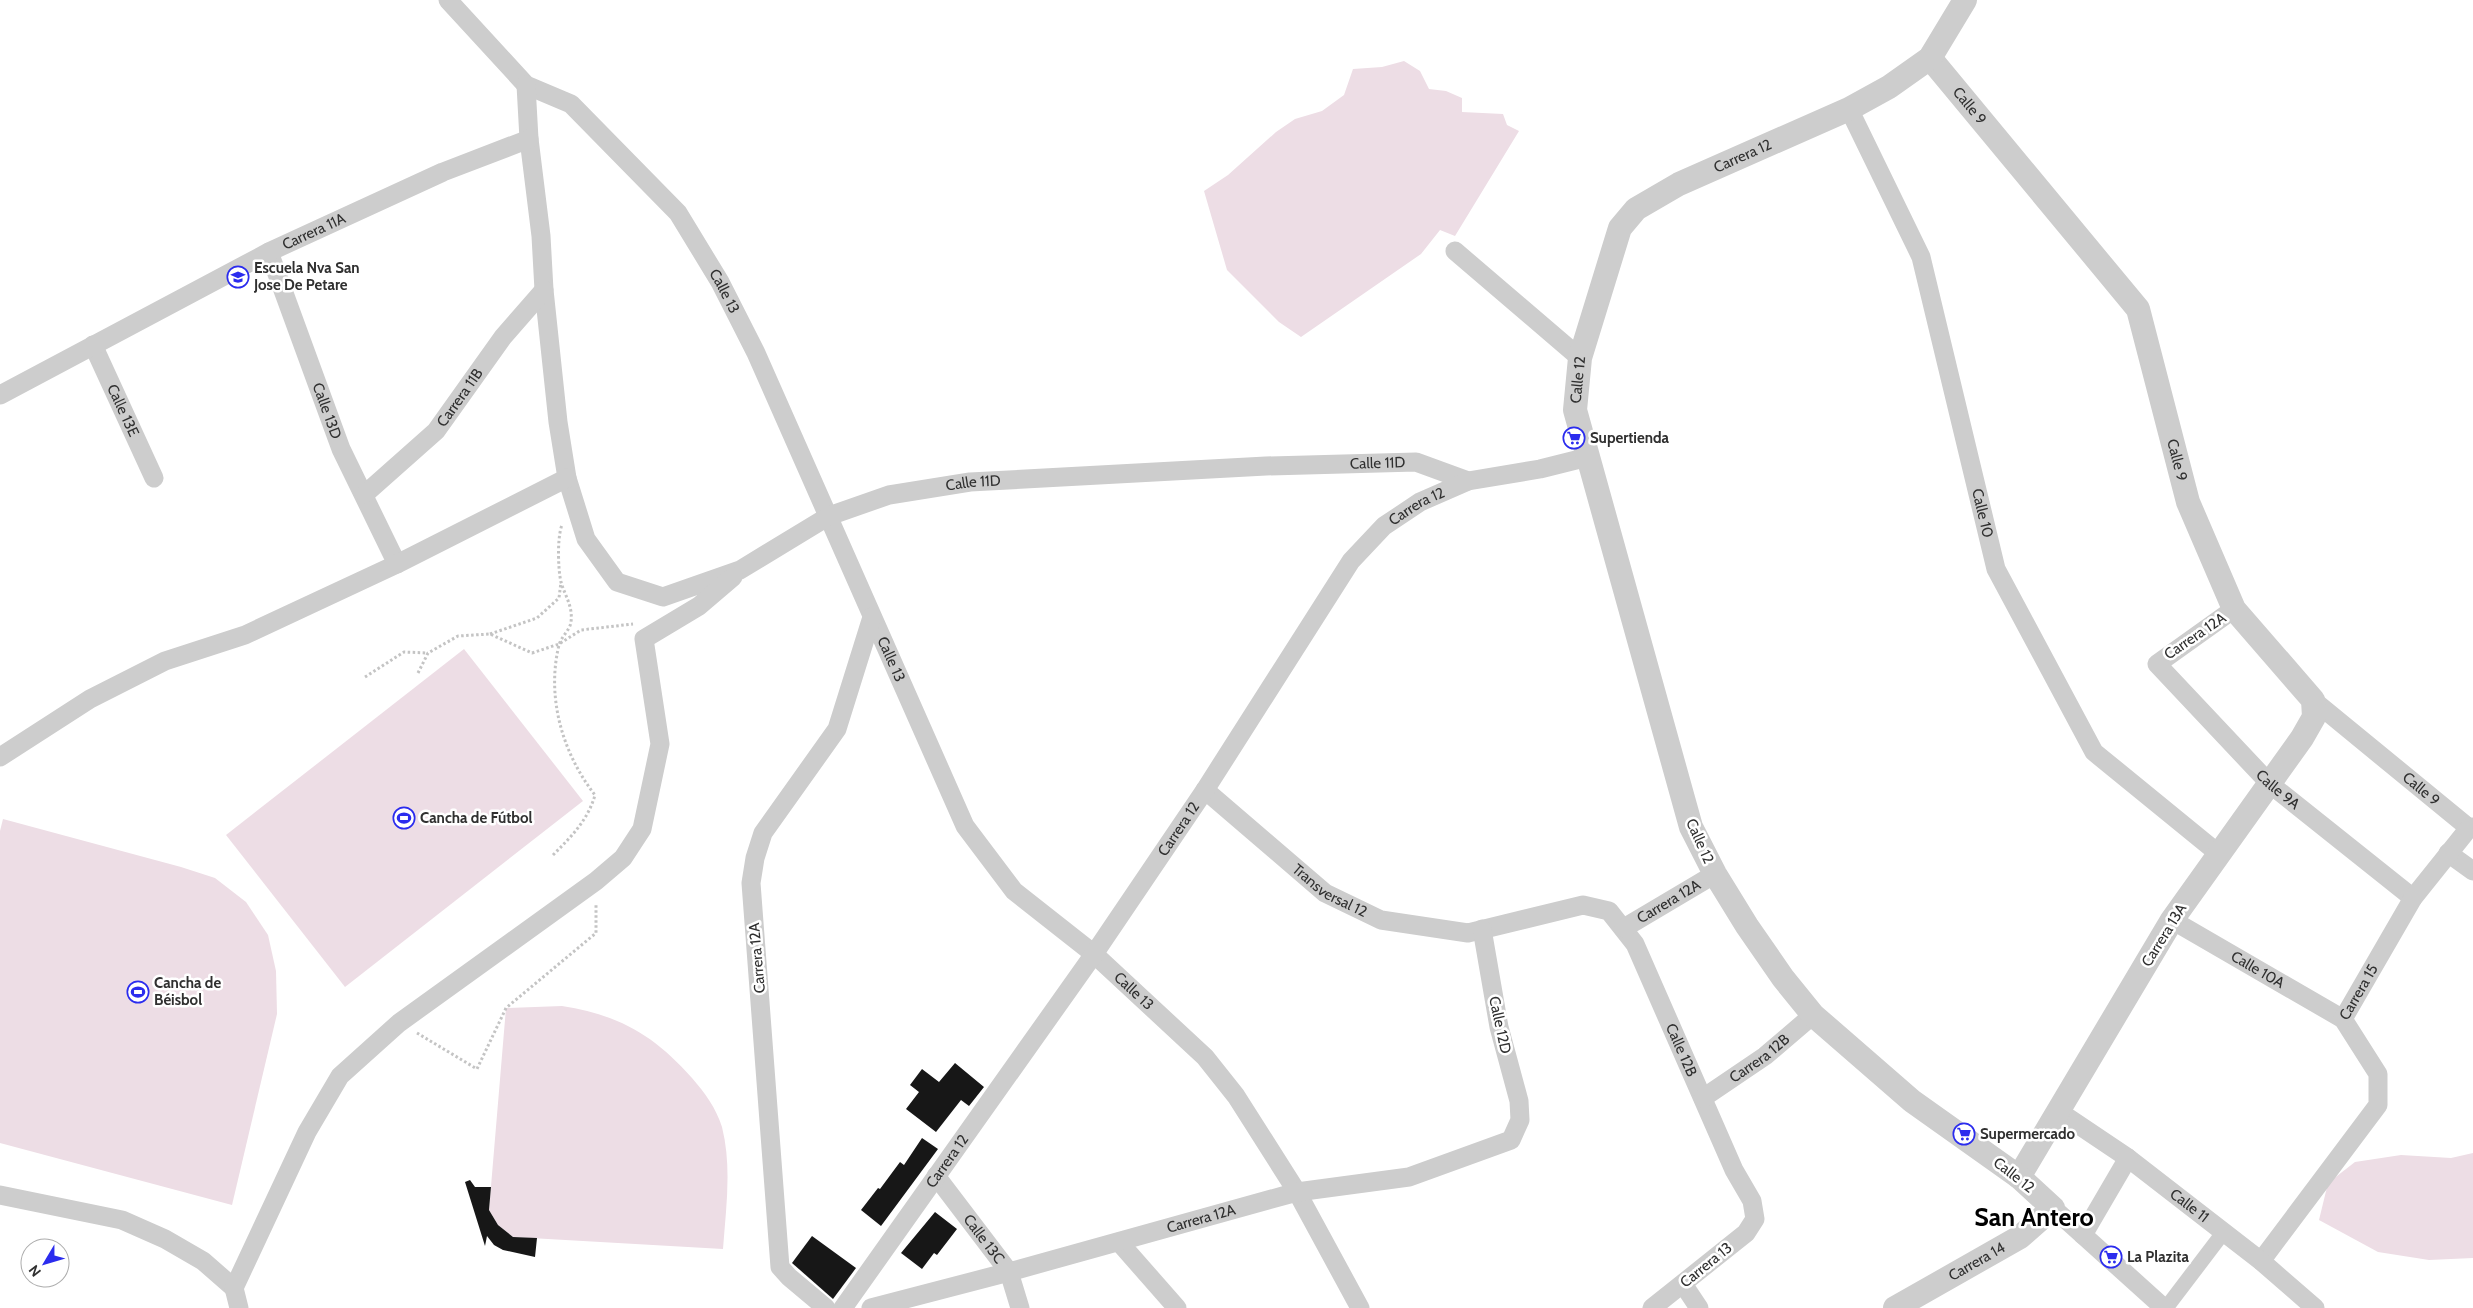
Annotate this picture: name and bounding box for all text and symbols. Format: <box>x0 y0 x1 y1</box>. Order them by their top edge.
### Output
street label: Calle 9 <box>1949 83 1990 128</box>
street label: Carrera 12 <box>1711 135 1774 177</box>
street label: Carrera 11A <box>279 209 349 254</box>
place label: Escuela Nva San Jose De Petare <box>253 259 360 294</box>
school or university icon: Escuela Nva San Jose De Petare <box>226 265 250 289</box>
street label: Calle 13 <box>705 266 743 316</box>
street label: Calle 12 <box>1567 355 1589 404</box>
street label: Carrera 11B <box>433 365 487 430</box>
street label: Calle 13D <box>309 380 346 441</box>
street label: Calle 13E <box>103 381 143 440</box>
supermarket icon: Supertienda <box>1562 426 1586 450</box>
place label: Supertienda <box>1590 429 1669 447</box>
street label: Calle 9 <box>2163 437 2191 483</box>
street label: Calle 11D <box>1350 453 1406 473</box>
street label: Calle 11D <box>944 471 1001 495</box>
street label: Carrera 12 <box>1385 483 1447 529</box>
street label: Calle 10 <box>1968 487 1997 539</box>
street label: Carrera 12A <box>2161 608 2230 663</box>
street label: Calle 13 <box>873 634 909 684</box>
street label: Calle 9A <box>2252 766 2304 814</box>
street label: Calle 9 <box>2399 768 2444 809</box>
street label: Carrera 12 <box>1154 798 1203 859</box>
sports icon: Cancha de Fútbol <box>392 806 416 830</box>
place label: Cancha de Fútbol <box>420 809 532 827</box>
street label: Calle 12 <box>1682 816 1718 866</box>
street label: Transversal 12 <box>1289 860 1370 921</box>
street label: Carrera 12A <box>1634 875 1704 927</box>
street label: Carrera 13A <box>2138 900 2191 970</box>
street label: Carrera 12A <box>745 921 769 994</box>
street label: Calle 10A <box>2228 947 2288 993</box>
street label: Carrera 15 <box>2335 961 2382 1023</box>
street label: Calle 13 <box>1110 968 1157 1014</box>
place label: Cancha de Béisbol <box>154 974 221 1009</box>
sports icon: Cancha de Béisbol <box>126 980 150 1004</box>
street label: Calle 12D <box>1485 995 1515 1055</box>
street label: Calle 12B <box>1662 1021 1701 1079</box>
street label: Carrera 12B <box>1726 1030 1793 1086</box>
supermarket icon: Supermercado <box>1952 1122 1976 1146</box>
place label: Supermercado <box>1980 1125 2076 1143</box>
street label: Carrera 12 <box>922 1131 972 1191</box>
street label: Calle 12 <box>1990 1153 2038 1197</box>
street label: Calle 11 <box>2166 1185 2212 1226</box>
street label: Carrera 12A <box>1165 1200 1238 1237</box>
district label: San Antero <box>1974 1202 2094 1232</box>
street label: Calle 13C <box>959 1211 1008 1267</box>
north arrow <box>20 1238 70 1288</box>
street label: Carrera 14 <box>1945 1238 2009 1285</box>
street label: Carrera 13 <box>1676 1239 1736 1291</box>
supermarket icon: La Plazita <box>2099 1245 2123 1269</box>
place label: La Plazita <box>2127 1248 2189 1266</box>
text: N <box>25 1262 45 1280</box>

